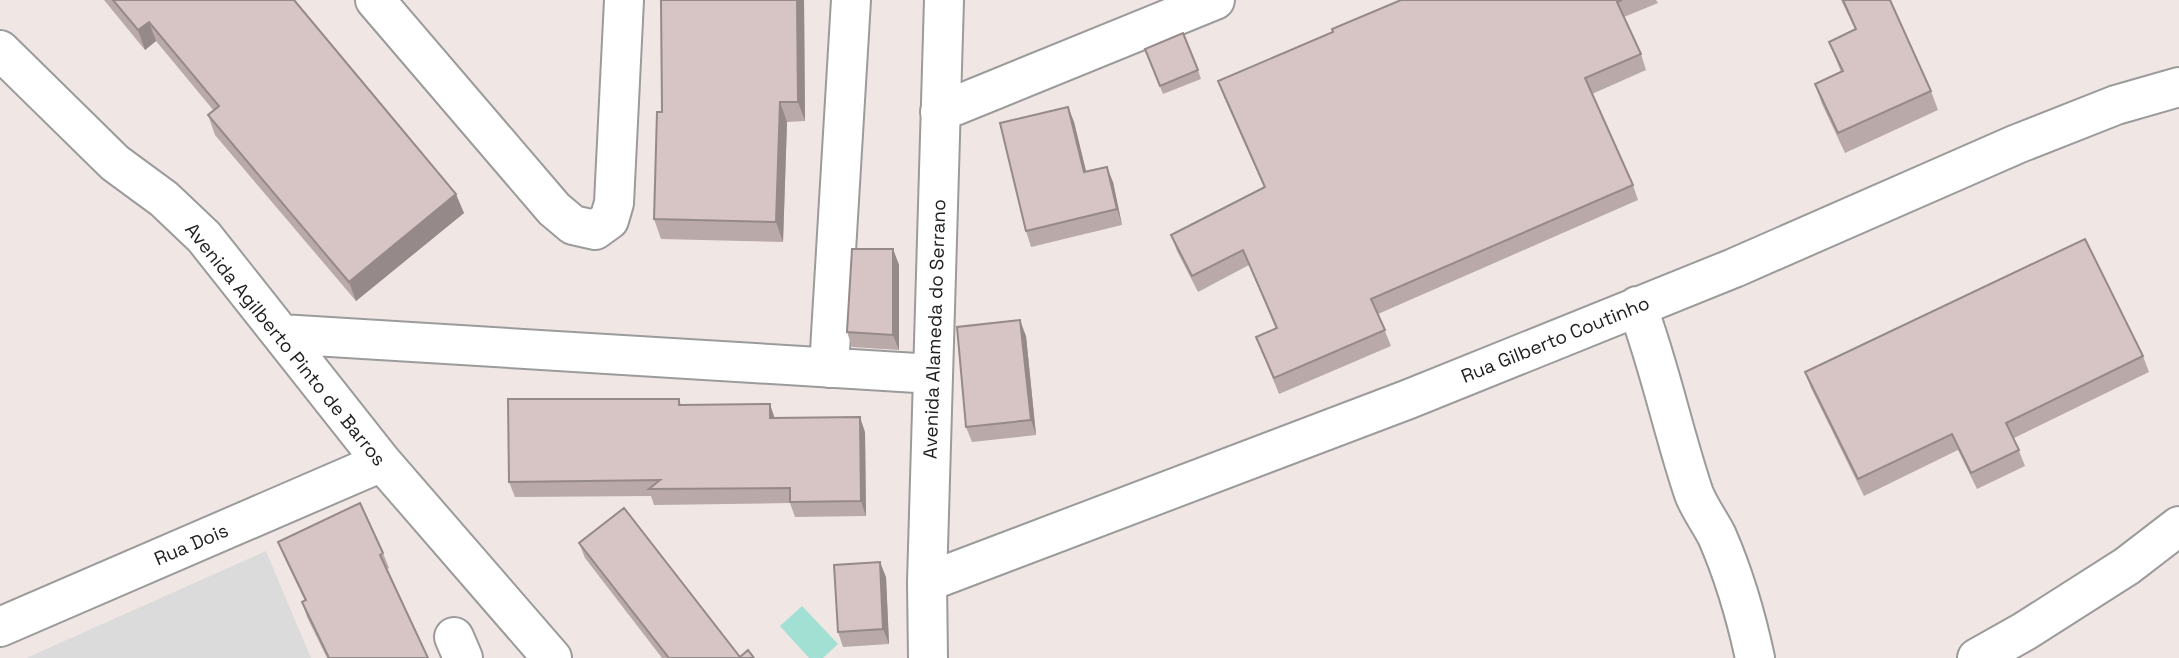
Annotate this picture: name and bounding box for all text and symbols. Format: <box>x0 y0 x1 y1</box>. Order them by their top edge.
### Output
street label: Avenida Alameda do Serrano <box>917 199 952 459</box>
street label: Avenida Agilberto Pinto de Barros <box>180 218 392 471</box>
street label: Rua Gilberto Coutinho <box>1457 290 1653 389</box>
street label: Rua Dois <box>150 518 232 571</box>

